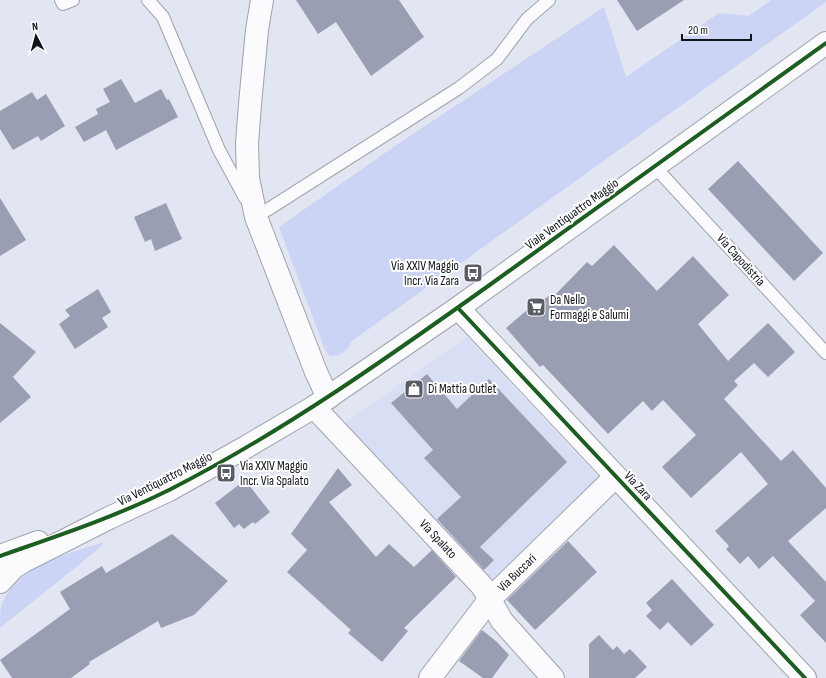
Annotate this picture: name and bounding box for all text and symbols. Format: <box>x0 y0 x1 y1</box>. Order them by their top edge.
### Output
north arrow <box>16 16 56 56</box>
scale bar <box>682 16 751 42</box>
text: N <box>31 20 39 33</box>
text: 20 m <box>688 23 708 38</box>
street label: Viale Ventiquattro Maggio <box>522 175 622 253</box>
street label: Via Capodistria <box>713 231 769 289</box>
place label: Via XXIV Maggio Incr. Via Zara <box>391 258 459 289</box>
bus stop icon: Via XXIV Maggio Incr. Via Zara <box>462 262 484 284</box>
place label: Da Nello Formaggi e Salumi <box>550 292 629 323</box>
supermarket icon: Da Nello Formaggi e Salumi <box>525 296 547 318</box>
shop icon: Di Mattia Outlet <box>403 378 425 400</box>
place label: Di Mattia Outlet <box>428 381 496 397</box>
street label: Via Ventiquattro Maggio <box>115 448 215 510</box>
place label: Via XXIV Maggio Incr. Via Spalato <box>240 458 309 489</box>
bus stop icon: Via XXIV Maggio Incr. Via Spalato <box>215 462 237 484</box>
street label: Via Zara <box>621 468 655 504</box>
street label: Via Spalato <box>416 516 460 562</box>
street label: Via Buccari <box>494 551 540 595</box>

